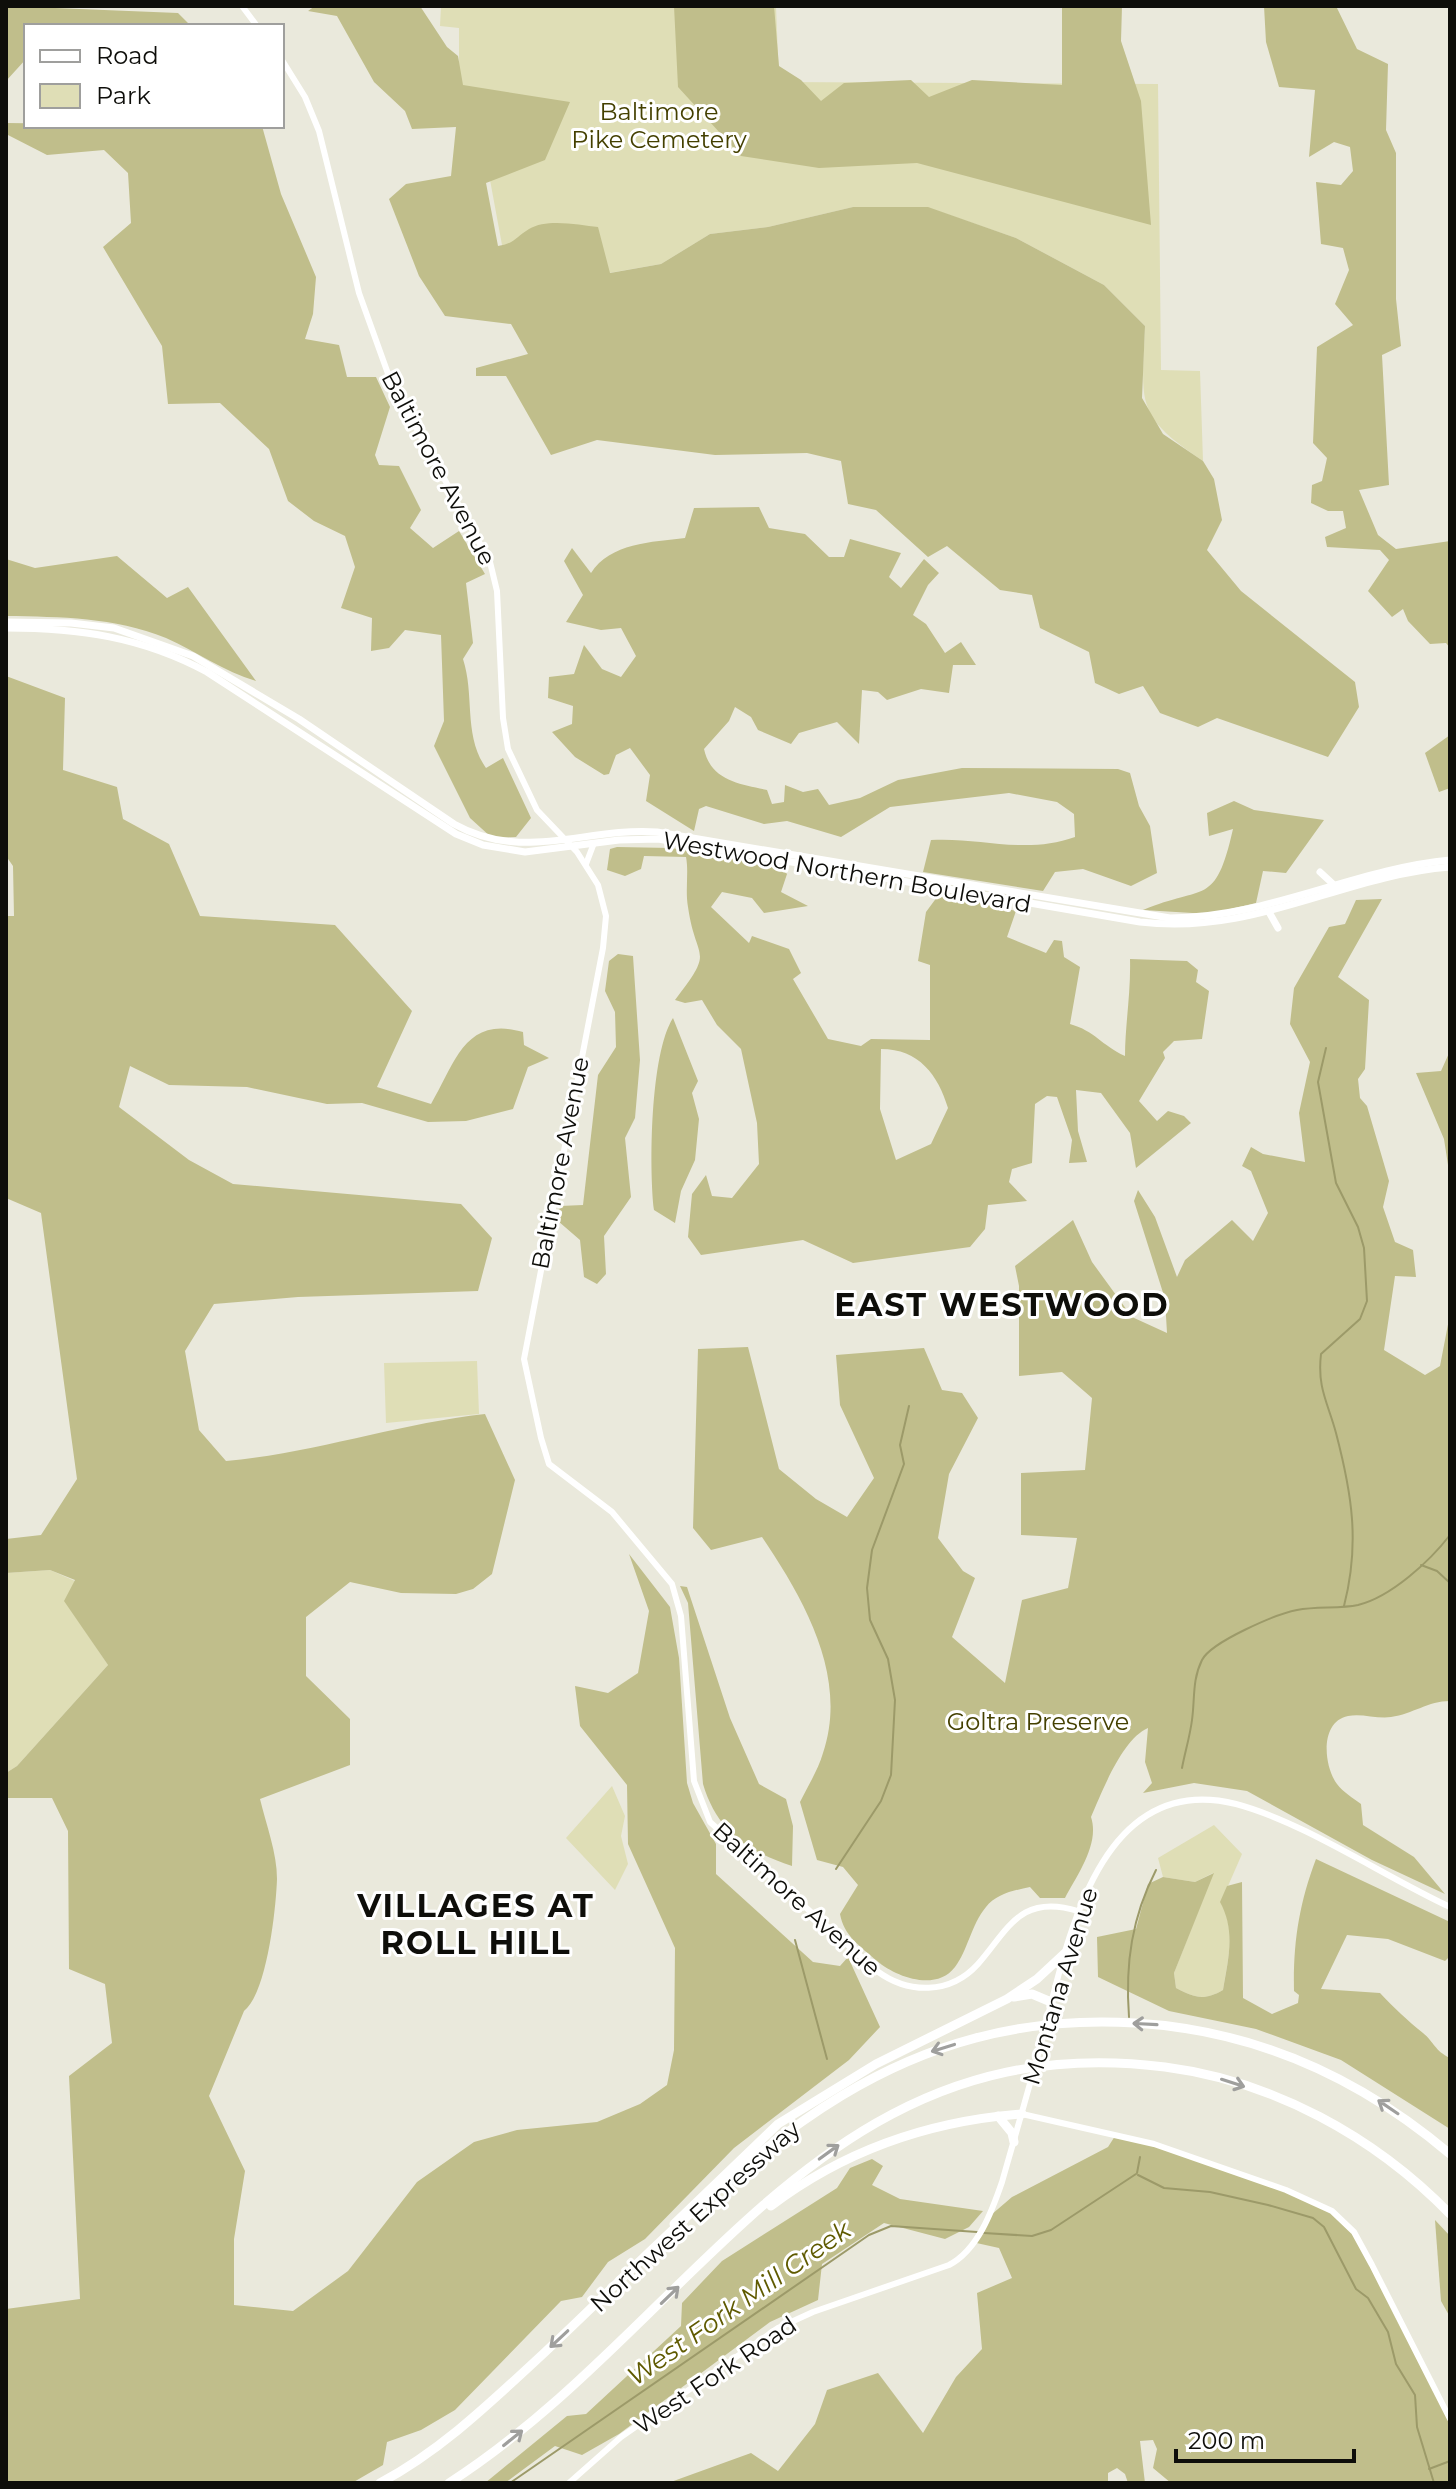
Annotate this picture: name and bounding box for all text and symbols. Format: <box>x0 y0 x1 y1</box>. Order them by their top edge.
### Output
legend <box>24 24 284 128</box>
text: Road <box>96 41 159 70</box>
text: Park <box>96 81 151 110</box>
park label: Baltimore Pike Cemetery <box>571 97 747 154</box>
street label: Baltimore Avenue <box>376 366 502 570</box>
street label: Westwood Northern Boulevard <box>660 825 1034 919</box>
street label: Baltimore Avenue <box>525 1054 595 1272</box>
district label: EAST WESTWOOD <box>834 1285 1170 1324</box>
park label: Goltra Preserve <box>947 1707 1129 1736</box>
street label: Baltimore Avenue <box>707 1816 887 1982</box>
street label: Montana Avenue <box>1016 1884 1104 2088</box>
district label: VILLAGES AT ROLL HILL <box>356 1886 595 1962</box>
one-way arrow <box>1132 2016 1159 2031</box>
one-way arrow <box>931 2041 957 2056</box>
one-way arrow <box>1221 2076 1246 2091</box>
one-way arrow <box>1378 2098 1400 2115</box>
street label: Northwest Expressway <box>584 2114 806 2318</box>
one-way arrow <box>817 2143 839 2160</box>
water label: West Fork Mill Creek <box>621 2213 858 2392</box>
one-way arrow <box>660 2286 679 2305</box>
street label: West Fork Road <box>628 2310 802 2440</box>
one-way arrow <box>549 2329 569 2348</box>
scale bar <box>1176 2413 1354 2463</box>
text: 200 m <box>1188 2426 1265 2455</box>
one-way arrow <box>502 2429 523 2447</box>

